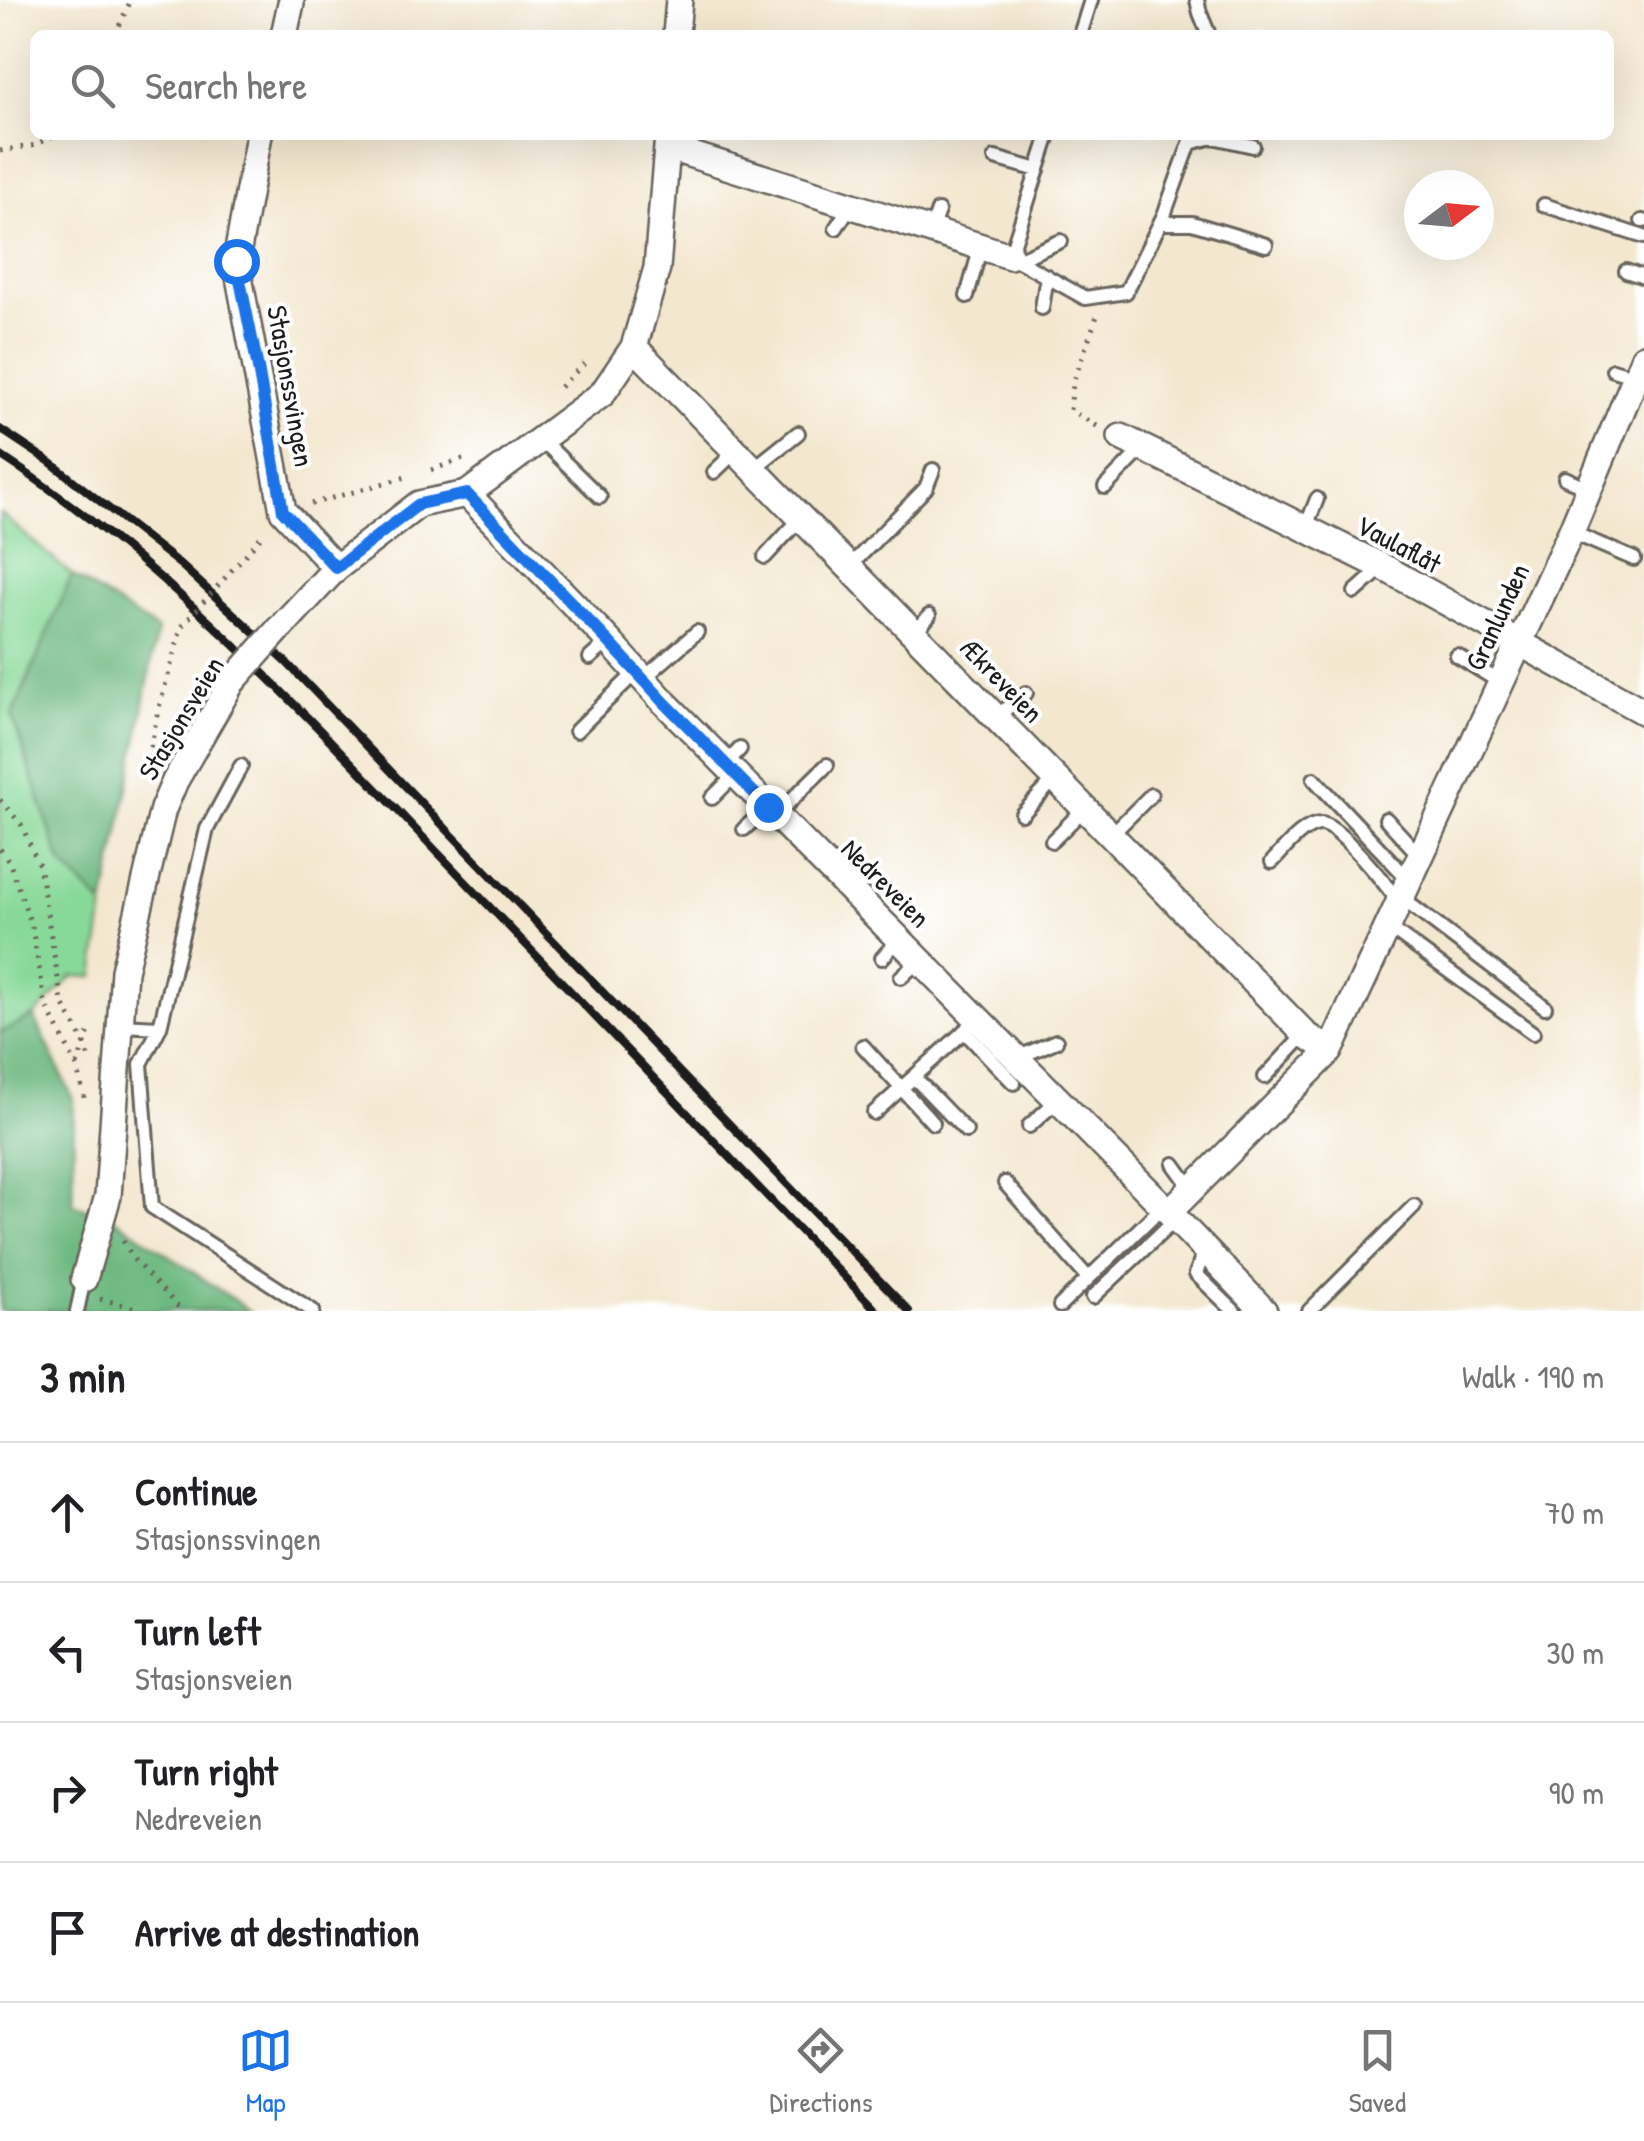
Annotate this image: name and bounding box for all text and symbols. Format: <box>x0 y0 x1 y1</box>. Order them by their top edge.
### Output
search box <box>30 30 1614 140</box>
icon: search <box>65 58 120 113</box>
text: Search here <box>145 59 307 111</box>
north arrow <box>1404 170 1494 260</box>
route start <box>214 239 260 285</box>
street label: Stasjonssvingen <box>258 303 324 469</box>
street label: Vaulaflåt <box>1350 506 1449 582</box>
street label: Granlunden <box>1456 557 1538 677</box>
street label: Ækreveien <box>952 629 1052 731</box>
street label: Stasjonsveien <box>129 649 233 787</box>
route end <box>746 785 792 831</box>
street label: Nedreveien <box>833 830 939 936</box>
text: 3 min <box>40 1348 125 1405</box>
text: Walk · 190 m <box>1462 1355 1604 1398</box>
text: Continue <box>135 1465 257 1517</box>
icon: ahead <box>40 1485 95 1540</box>
text: 70 m <box>1545 1491 1604 1534</box>
text: Stasjonssvingen <box>135 1517 321 1560</box>
text: Turn left <box>135 1605 260 1657</box>
icon: left <box>40 1625 95 1680</box>
text: 30 m <box>1546 1631 1604 1674</box>
text: Stasjonsveien <box>135 1657 293 1700</box>
text: Turn right <box>135 1745 278 1797</box>
icon: right <box>40 1765 95 1820</box>
text: 90 m <box>1549 1771 1604 1814</box>
text: Nedreveien <box>135 1797 262 1840</box>
icon: arrive <box>40 1905 95 1960</box>
text: Arrive at destination <box>135 1906 419 1958</box>
tab: Map <box>238 2023 293 2121</box>
tab: Directions <box>769 2023 872 2121</box>
tab: Saved <box>1349 2023 1406 2121</box>

